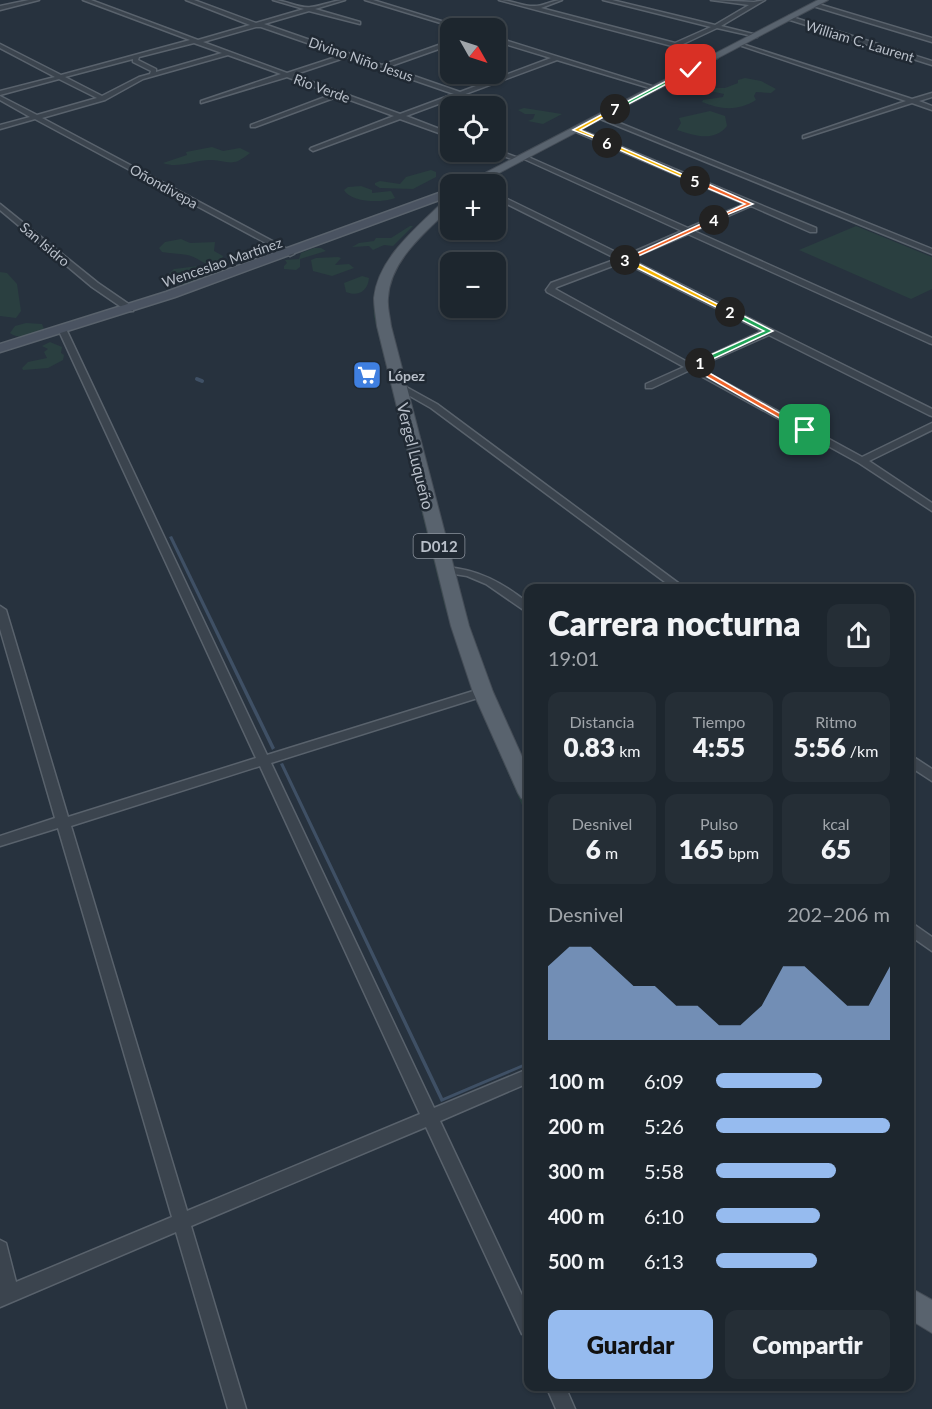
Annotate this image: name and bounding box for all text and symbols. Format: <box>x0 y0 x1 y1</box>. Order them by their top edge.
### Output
street label: William C. Laurent <box>803 16 917 66</box>
north arrow <box>440 18 506 84</box>
map controls <box>440 18 506 318</box>
street label: Divino Niño Jesus <box>306 33 416 85</box>
pin <box>665 44 716 95</box>
icon: check <box>674 53 707 86</box>
street label: Rio Verde <box>291 70 353 106</box>
pin: 7 <box>600 94 630 124</box>
button: locate <box>440 96 506 162</box>
text: 7 <box>610 99 620 118</box>
pin: 6 <box>592 128 622 158</box>
text: 6 <box>602 133 612 152</box>
street label: Oñondivepa <box>127 160 201 212</box>
pin: 5 <box>680 166 710 196</box>
text: 5 <box>690 171 700 190</box>
button: + <box>440 174 506 240</box>
pin: 4 <box>699 205 729 235</box>
text: 4 <box>709 210 719 229</box>
street label: San Isidro <box>17 218 73 270</box>
street label: Wenceslao Martínez <box>160 234 284 290</box>
pin: 3 <box>610 245 640 275</box>
text: 3 <box>620 250 630 269</box>
button: − <box>440 252 506 318</box>
pin: 2 <box>715 297 745 327</box>
text: 2 <box>725 302 735 321</box>
pin: 1 <box>685 348 715 378</box>
text: 1 <box>695 353 705 372</box>
supermarket icon: López <box>351 359 383 391</box>
place label: López <box>388 367 425 384</box>
street label: Vergel Luqueño <box>394 401 438 511</box>
pin <box>779 404 830 455</box>
icon: arrive <box>788 413 821 446</box>
road number: D012 <box>414 534 464 558</box>
text: Carrera nocturna <box>548 603 801 643</box>
button: share <box>827 604 890 667</box>
text: 19:01 <box>548 646 599 670</box>
text: Distancia <box>570 712 634 731</box>
text: Tiempo <box>693 712 745 731</box>
text: Ritmo <box>815 712 857 731</box>
text: 0.83 <box>564 731 615 763</box>
text: 4:55 <box>693 731 745 763</box>
text: 5:56 <box>794 731 846 763</box>
text: km <box>615 741 640 760</box>
text: /km <box>846 741 878 760</box>
text: Desnivel <box>572 814 632 833</box>
text: Pulso <box>700 814 738 833</box>
text: kcal <box>822 814 850 833</box>
text: 6 <box>586 833 601 865</box>
text: 165 <box>679 833 724 865</box>
text: 65 <box>821 833 851 865</box>
text: m <box>601 843 618 862</box>
text: bpm <box>724 843 759 862</box>
text: Desnivel <box>548 902 624 926</box>
text: 202–206 m <box>787 902 890 926</box>
text: 100 m <box>548 1069 604 1093</box>
text: 6:09 <box>644 1069 684 1093</box>
text: 200 m <box>548 1114 604 1138</box>
text: 5:26 <box>644 1114 684 1138</box>
text: 300 m <box>548 1159 604 1183</box>
text: 5:58 <box>644 1159 684 1183</box>
text: 400 m <box>548 1204 604 1228</box>
text: 6:10 <box>644 1204 684 1228</box>
text: 500 m <box>548 1249 604 1273</box>
text: 6:13 <box>644 1249 684 1273</box>
button: Guardar <box>548 1310 713 1379</box>
button: Compartir <box>725 1310 890 1379</box>

